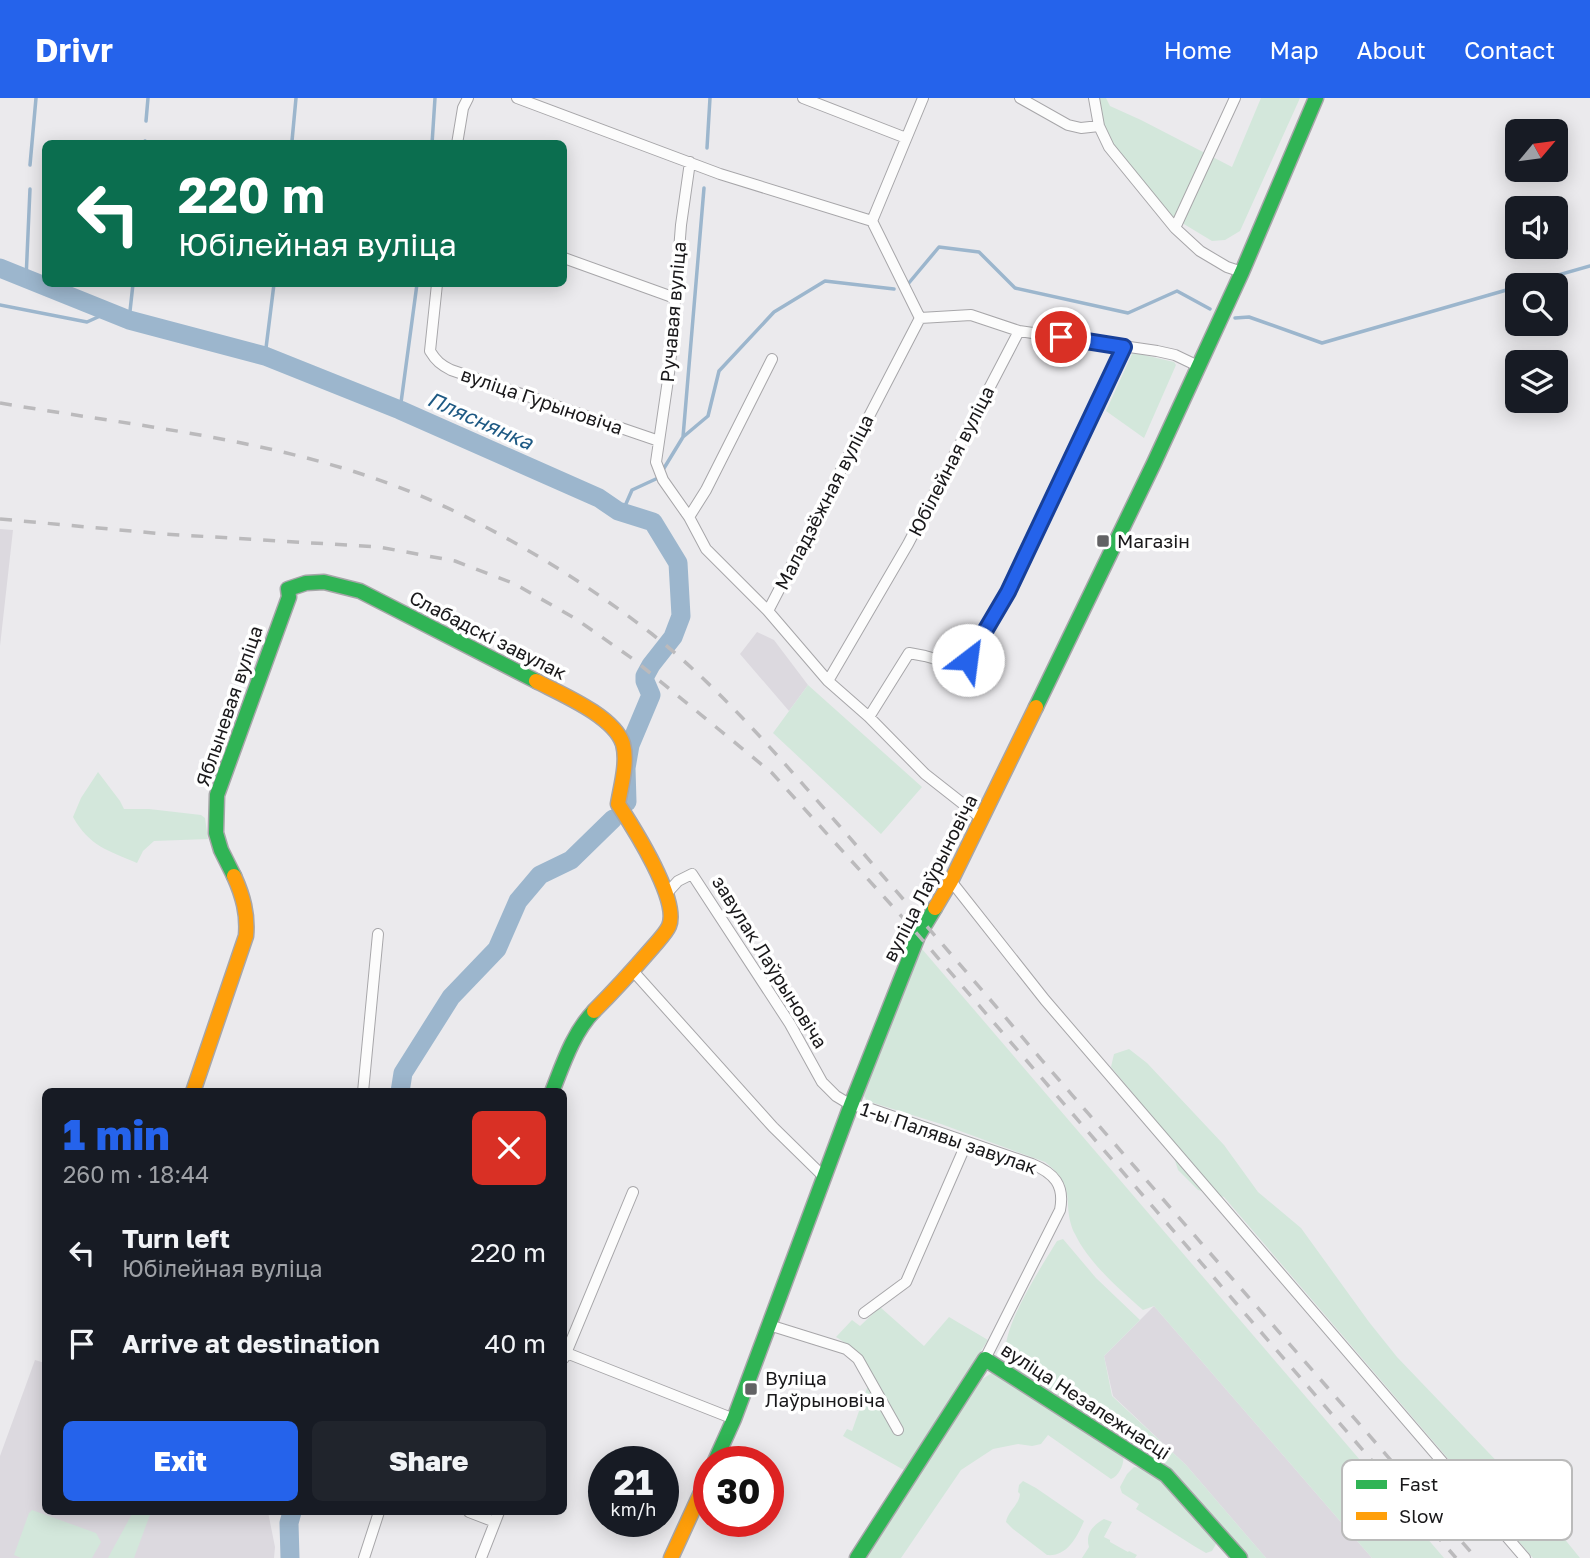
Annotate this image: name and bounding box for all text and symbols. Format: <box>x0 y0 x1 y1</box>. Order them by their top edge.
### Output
text: Drivr <box>35 30 113 69</box>
text: Home <box>1164 35 1232 64</box>
text: Map <box>1270 35 1319 64</box>
text: About <box>1357 35 1426 64</box>
text: Contact <box>1464 35 1555 64</box>
north arrow <box>1505 119 1568 182</box>
map controls <box>1505 119 1568 413</box>
text: 220 m <box>178 165 325 224</box>
icon: left <box>63 168 154 259</box>
button: sound <box>1505 196 1568 259</box>
text: Юбілейная вуліца <box>178 225 457 263</box>
street label: Ручавая вуліца <box>655 240 690 383</box>
button: search <box>1505 273 1568 336</box>
pin <box>1031 307 1091 367</box>
icon: arrive <box>1042 318 1080 356</box>
button: layers <box>1505 350 1568 413</box>
street label: вуліца Гурыновіча <box>458 362 626 439</box>
street label: Юбілейная вуліца <box>903 382 998 540</box>
water label: Пляснянка <box>424 385 538 455</box>
street label: Маладзёжная вуліца <box>769 410 878 593</box>
place label: Магазін <box>1117 529 1190 552</box>
marker: Магазін <box>1095 533 1111 549</box>
street label: Слабадскі завулак <box>406 585 571 684</box>
street label: Яблыневая вуліца <box>190 623 267 789</box>
position arrow <box>931 623 1005 697</box>
street label: вуліца Лаўрыновіча <box>877 790 982 965</box>
street label: завулак Лаўрыновіча <box>708 871 833 1052</box>
street label: 1-ы Палявы завулак <box>858 1096 1041 1179</box>
text: 1 min <box>63 1109 170 1159</box>
button: close <box>472 1111 546 1185</box>
text: 260 m · 18:44 <box>63 1160 209 1188</box>
text: Turn left <box>122 1223 230 1254</box>
icon: left <box>63 1234 101 1272</box>
text: 220 m <box>470 1237 546 1268</box>
text: Юбілейная вуліца <box>122 1254 322 1282</box>
icon: arrive <box>63 1325 101 1363</box>
text: Arrive at destination <box>122 1328 380 1359</box>
text: 40 m <box>485 1328 546 1359</box>
street label: вуліца Незалежнасці <box>997 1337 1175 1464</box>
place label: Вуліца Лаўрыновіча <box>765 1366 885 1411</box>
marker: Вуліца Лаўрыновіча <box>743 1381 759 1397</box>
button: Exit <box>63 1421 298 1501</box>
button: Share <box>312 1421 546 1501</box>
speed limit sign: 30 <box>693 1446 784 1537</box>
legend <box>1342 1460 1572 1540</box>
text: 21 <box>614 1461 653 1503</box>
text: Fast <box>1399 1472 1438 1495</box>
text: km/h <box>611 1498 656 1520</box>
text: Slow <box>1399 1504 1444 1527</box>

